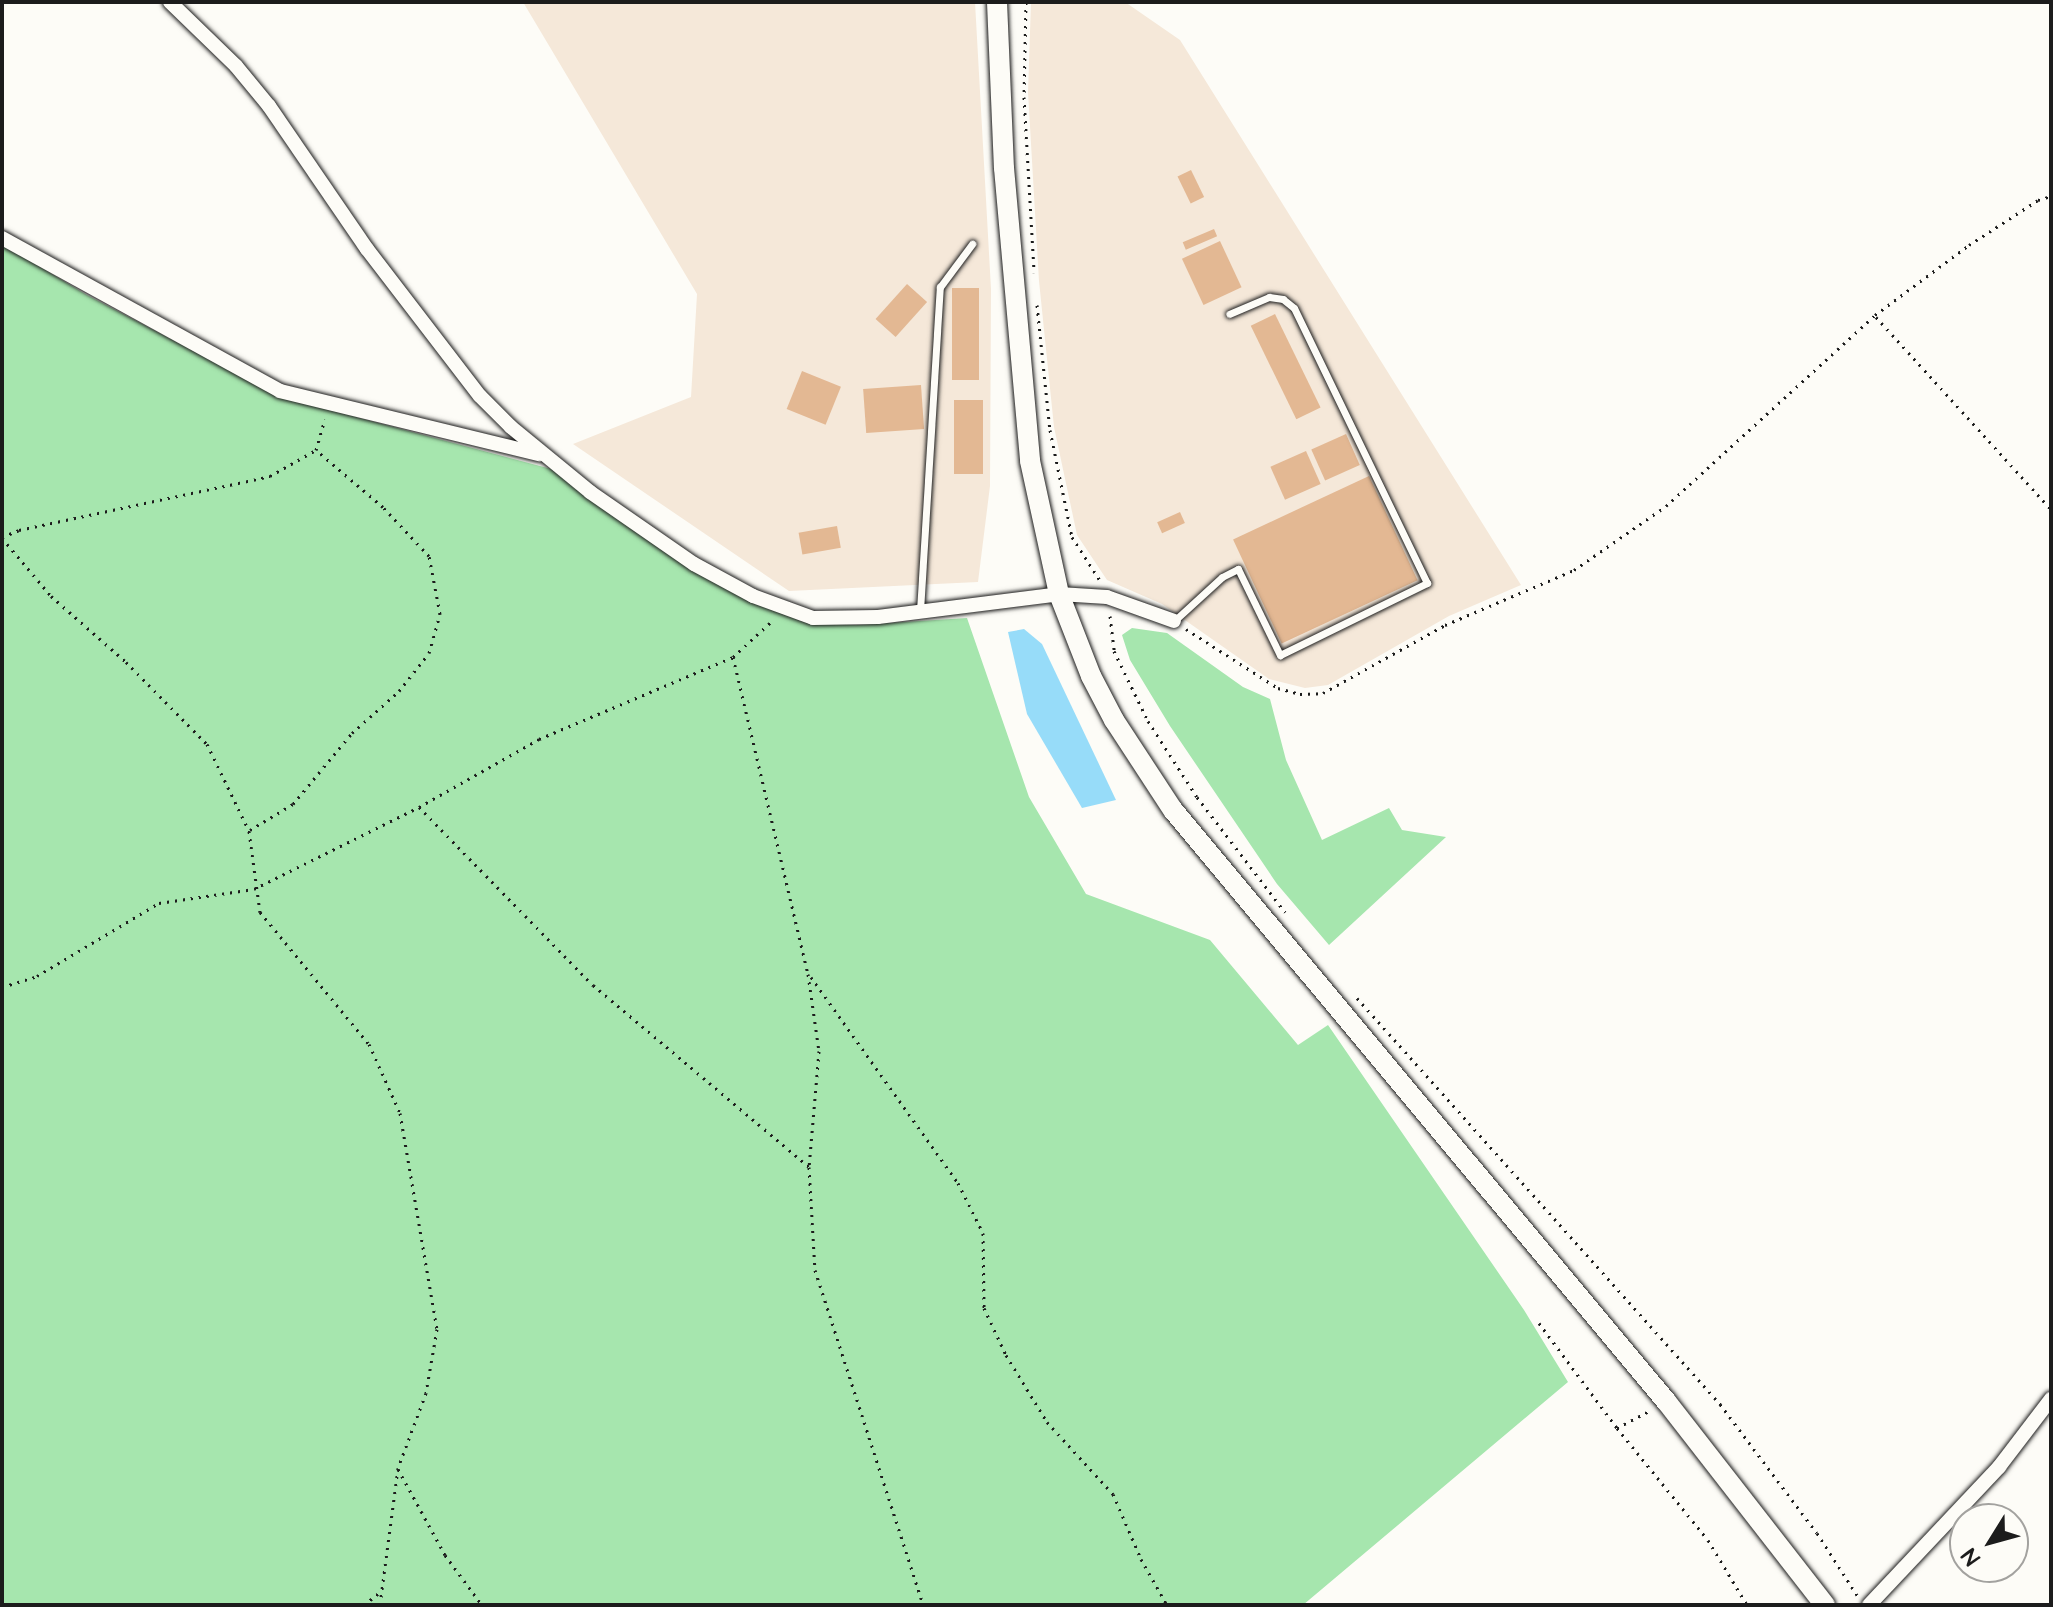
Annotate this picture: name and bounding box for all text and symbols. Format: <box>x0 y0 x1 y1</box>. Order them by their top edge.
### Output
north arrow <box>1949 1503 2029 1583</box>
text: N <box>1955 1542 1988 1571</box>

